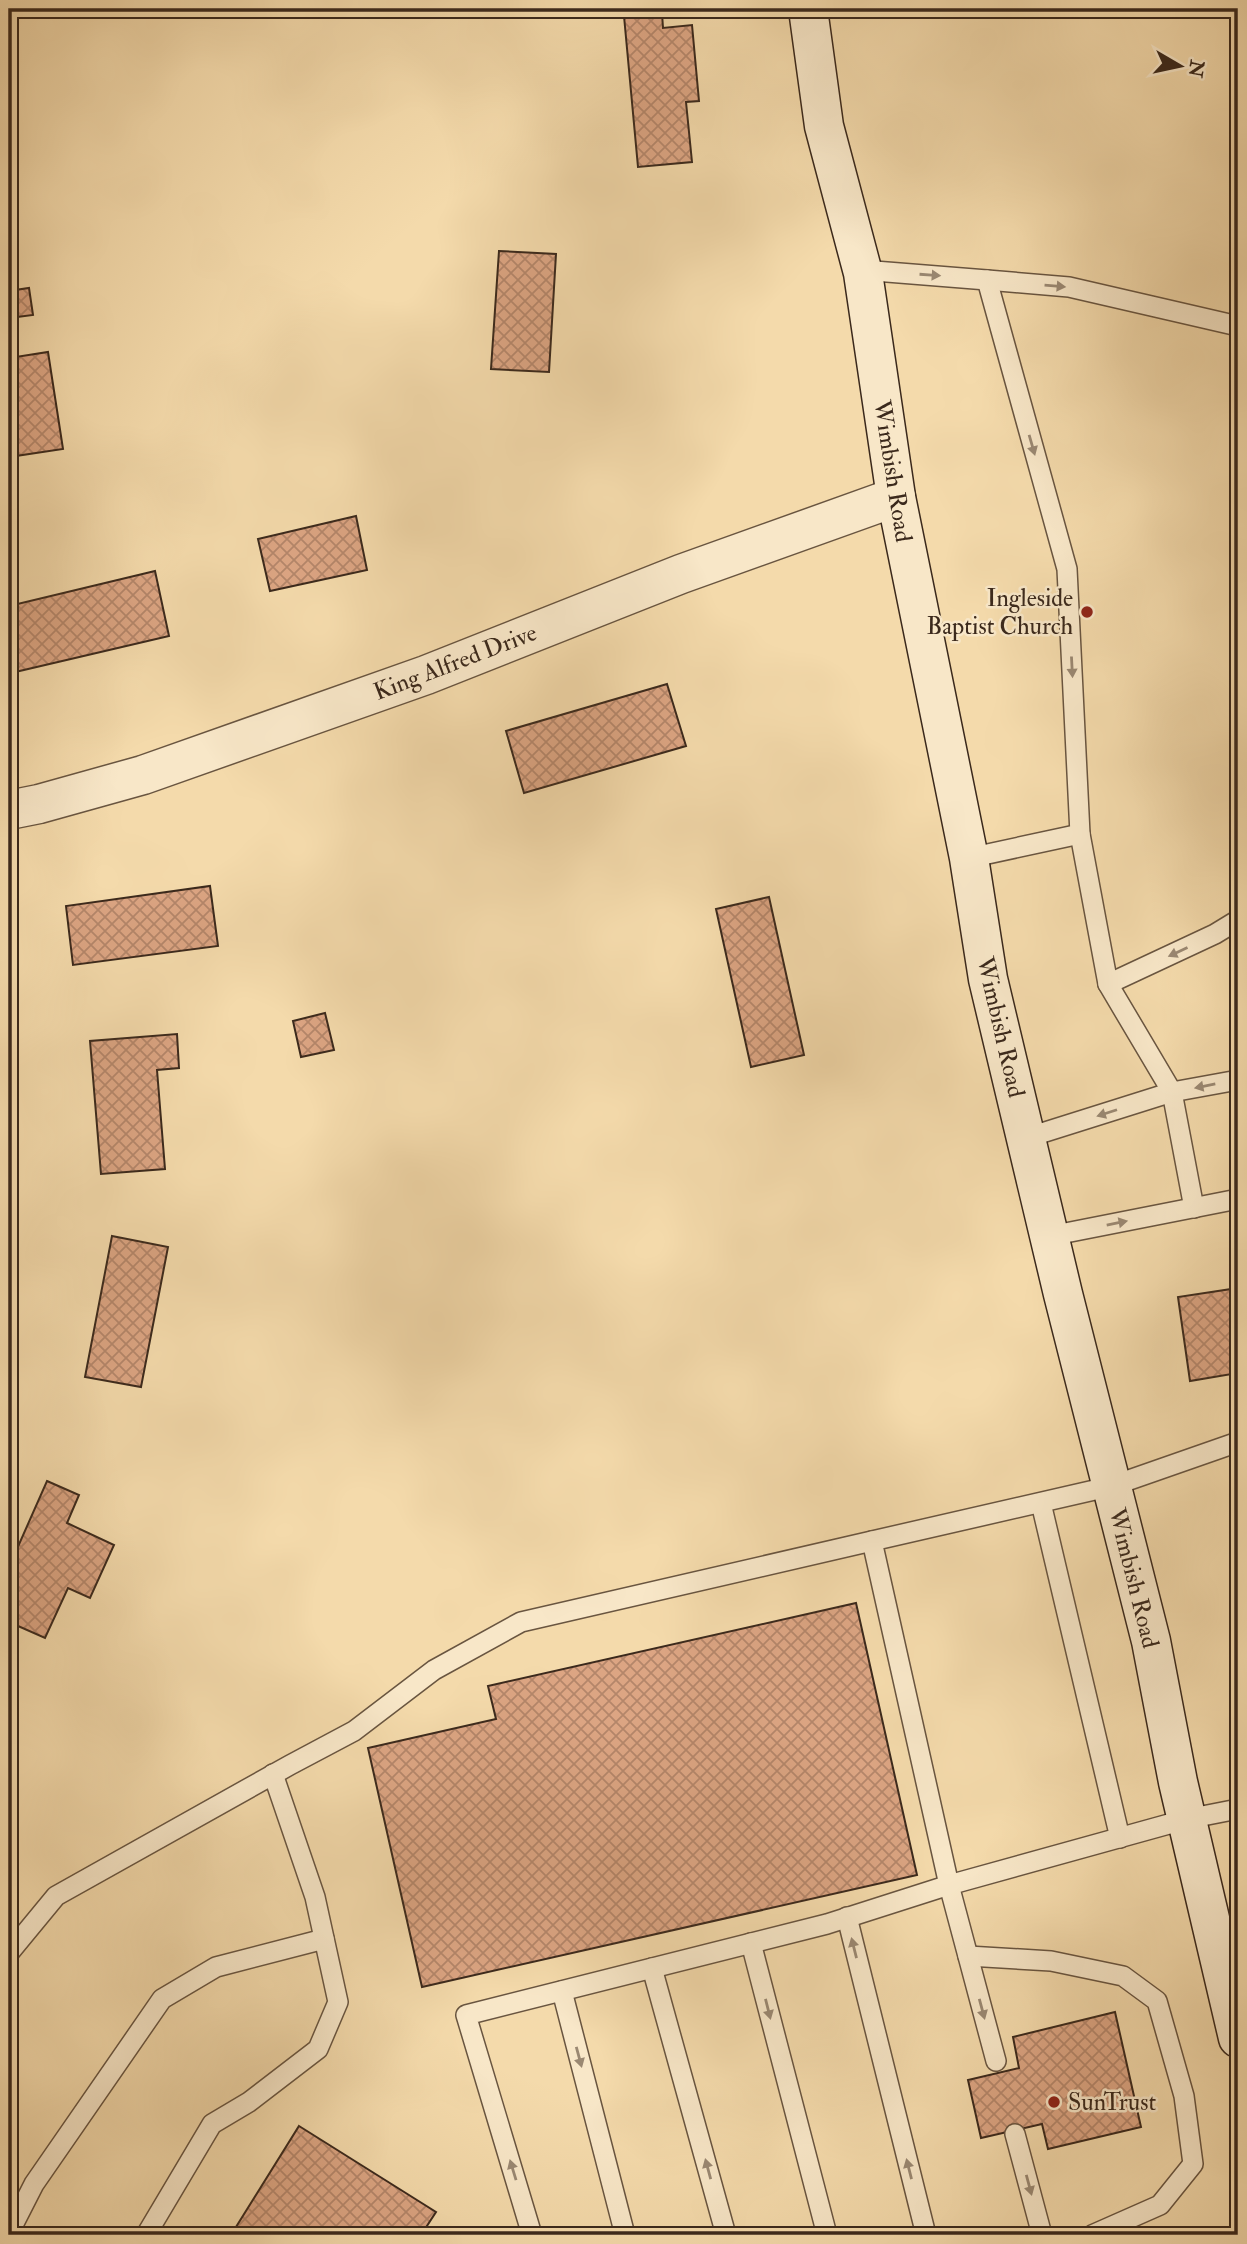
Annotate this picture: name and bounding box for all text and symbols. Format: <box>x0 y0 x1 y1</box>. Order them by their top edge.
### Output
north arrow <box>1146 32 1216 102</box>
text: N <box>1182 57 1209 80</box>
one-way arrow <box>919 270 941 281</box>
one-way arrow <box>1044 281 1066 292</box>
street label: Wimbish Road <box>866 397 919 544</box>
one-way arrow <box>1028 434 1038 455</box>
place label: Ingleside Baptist Church <box>927 583 1073 642</box>
marker: Ingleside Baptist Church <box>1079 604 1095 620</box>
street label: King Alfred Drive <box>369 617 541 708</box>
one-way arrow <box>1066 656 1077 678</box>
one-way arrow <box>1168 946 1188 957</box>
street label: Wimbish Road <box>969 953 1032 1101</box>
one-way arrow <box>1194 1080 1216 1091</box>
one-way arrow <box>1096 1108 1117 1118</box>
one-way arrow <box>1106 1217 1128 1228</box>
street label: Wimbish Road <box>1101 1504 1166 1652</box>
one-way arrow <box>848 1937 859 1959</box>
one-way arrow <box>763 1998 774 2020</box>
one-way arrow <box>977 1998 988 2020</box>
one-way arrow <box>574 2046 585 2068</box>
place label: SunTrust <box>1068 2087 1156 2118</box>
marker: SunTrust <box>1046 2094 1062 2110</box>
one-way arrow <box>702 2158 713 2180</box>
one-way arrow <box>903 2158 914 2180</box>
one-way arrow <box>507 2159 517 2180</box>
one-way arrow <box>1024 2174 1035 2196</box>

